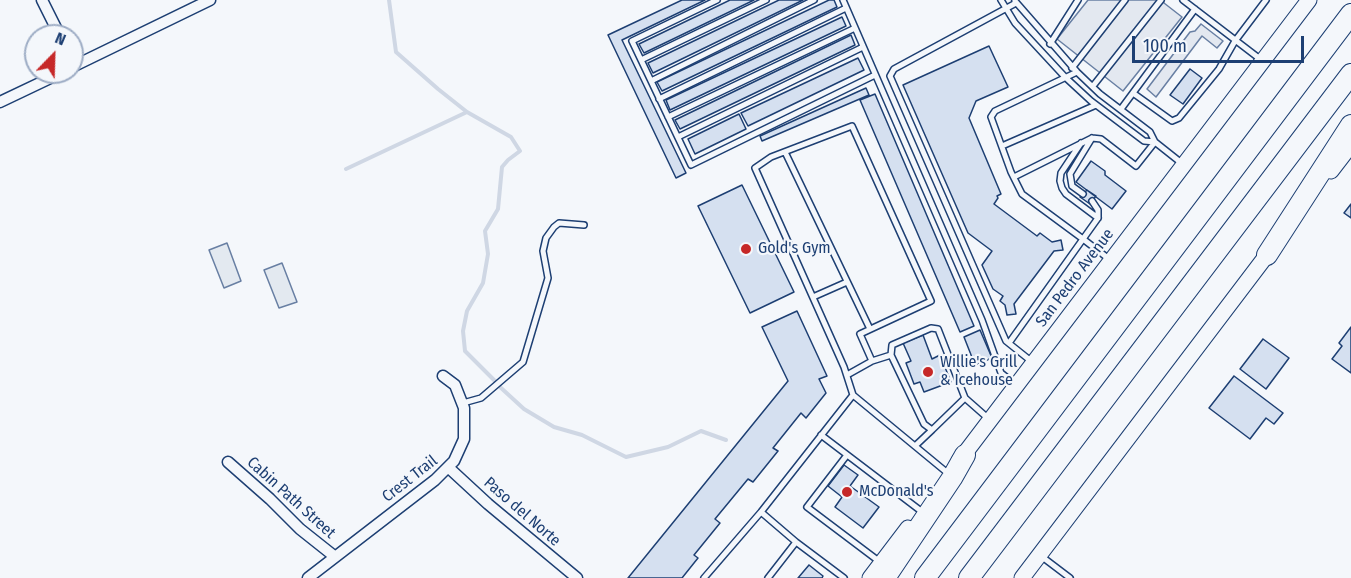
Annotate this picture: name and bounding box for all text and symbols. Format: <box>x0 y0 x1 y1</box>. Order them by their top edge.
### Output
north arrow <box>24 24 84 84</box>
scale bar <box>1135 24 1308 62</box>
text: N <box>52 28 69 49</box>
text: 100 m <box>1143 35 1187 57</box>
street label: San Pedro Avenue <box>1032 225 1118 331</box>
place label: Gold's Gym <box>758 239 831 259</box>
marker: Gold's Gym <box>739 242 753 256</box>
place label: Willie's Grill & Icehouse <box>940 353 1017 391</box>
marker: Willie's Grill & Icehouse <box>921 365 935 379</box>
street label: Crest Trail <box>379 451 441 507</box>
street label: Cabin Path Street <box>243 453 339 543</box>
street label: Paso del Norte <box>480 473 564 551</box>
place label: McDonald's <box>859 482 934 502</box>
marker: McDonald's <box>840 485 854 499</box>

